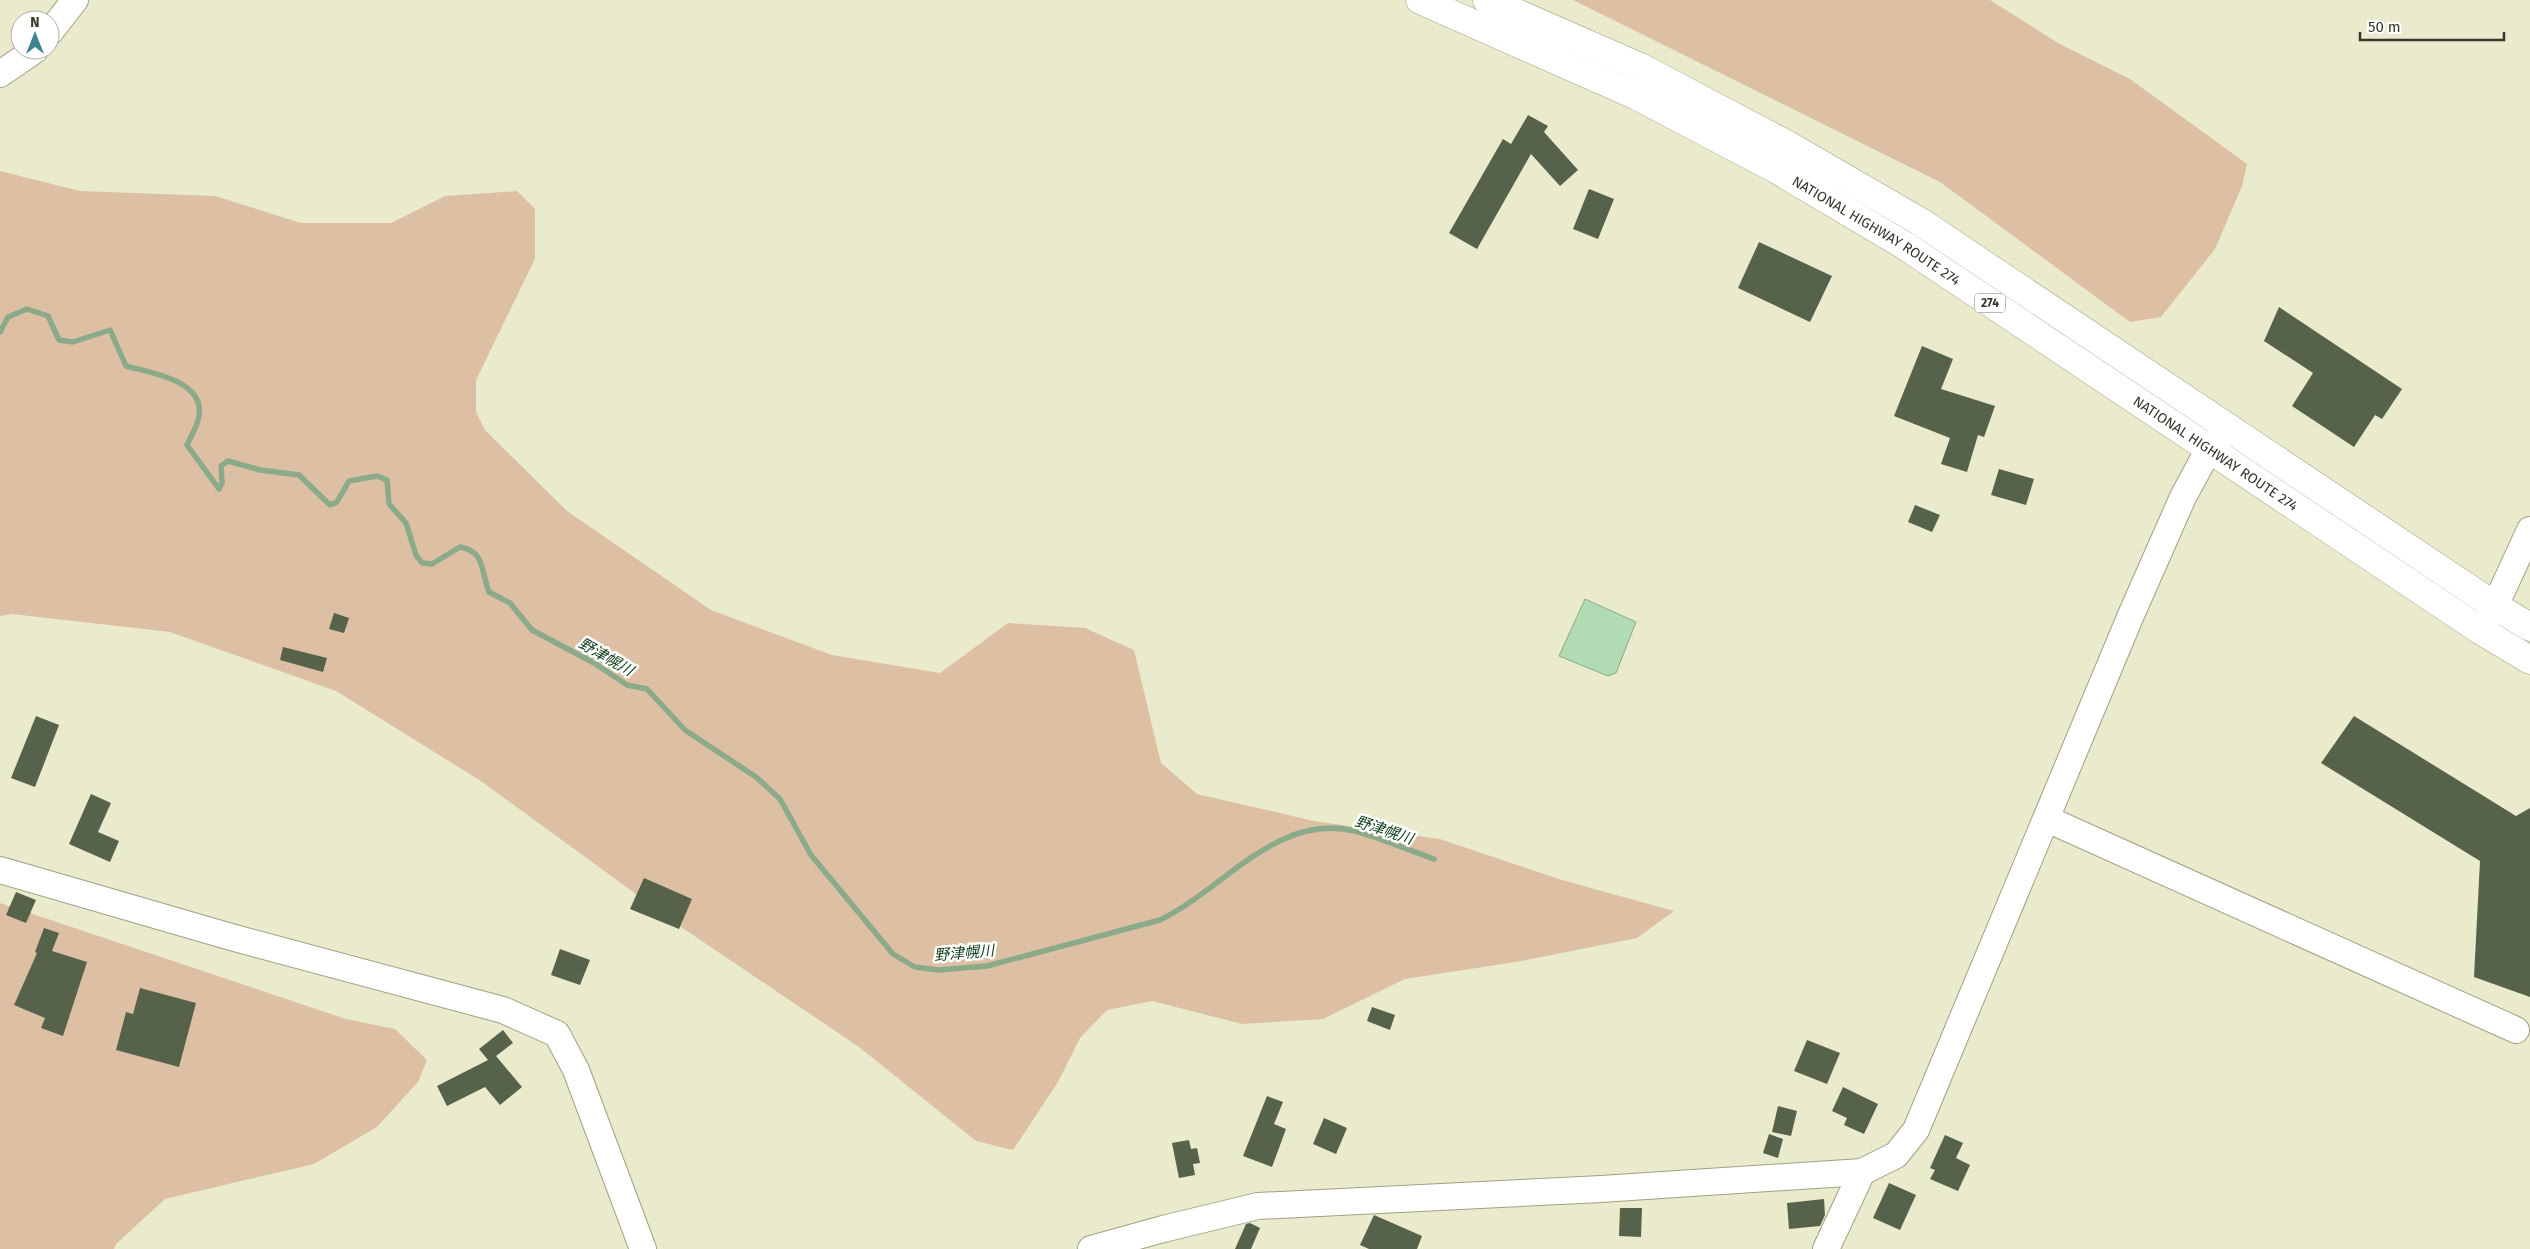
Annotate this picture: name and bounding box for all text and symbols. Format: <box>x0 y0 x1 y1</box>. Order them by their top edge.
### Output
north arrow <box>10 10 60 60</box>
scale bar <box>2360 10 2504 42</box>
text: N <box>30 14 40 31</box>
text: 50 m <box>2368 18 2401 36</box>
street label: NATIONAL HIGHWAY ROUTE 274 <box>1789 173 1964 289</box>
road number: 274 <box>1975 294 2005 312</box>
street label: NATIONAL HIGHWAY ROUTE 274 <box>2130 393 2301 515</box>
water label: 野津幌川 <box>576 634 638 681</box>
water label: 野津幌川 <box>1353 812 1417 848</box>
water label: 野津幌川 <box>933 941 997 965</box>

